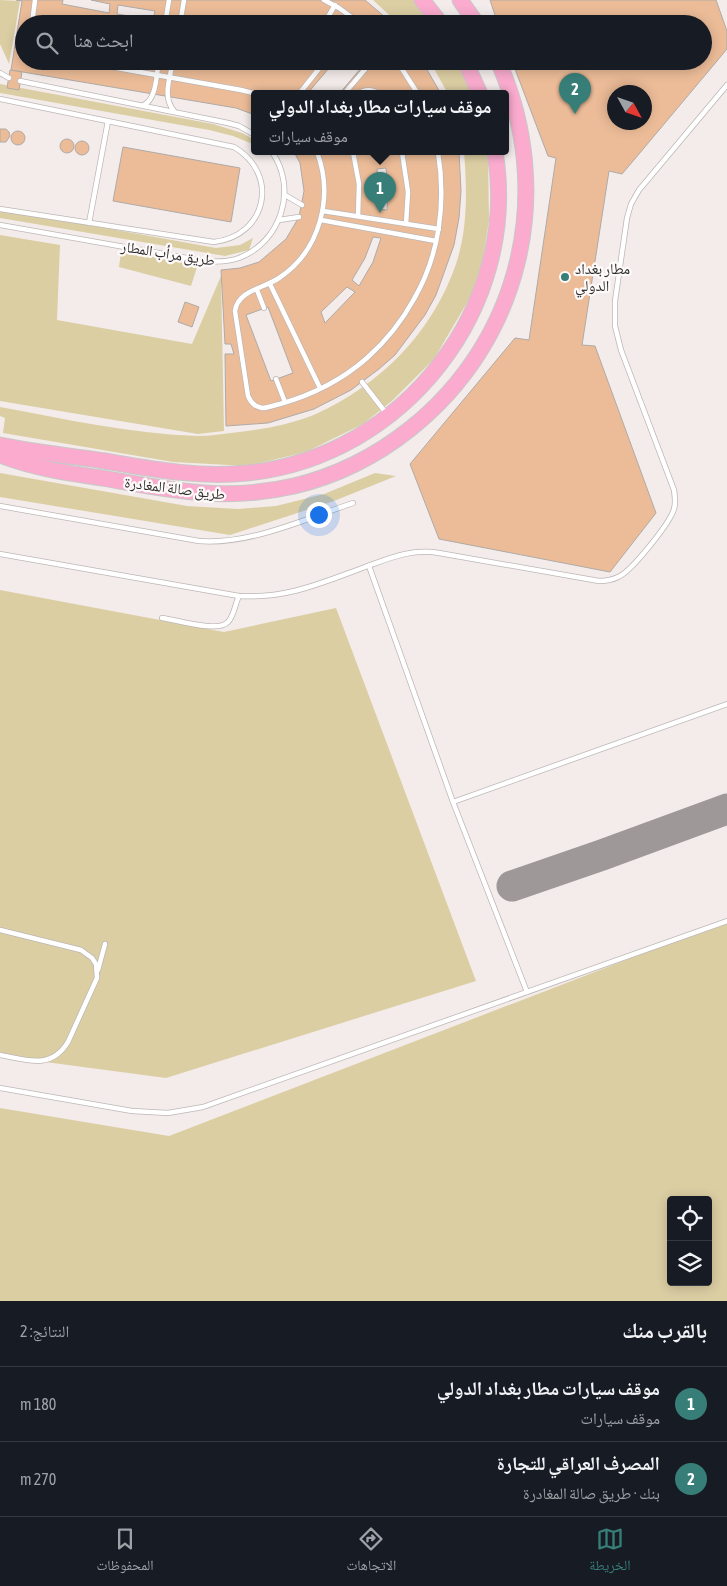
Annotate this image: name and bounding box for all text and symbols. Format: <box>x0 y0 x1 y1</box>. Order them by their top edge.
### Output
search box <box>15 15 712 70</box>
icon: search <box>33 29 61 57</box>
text: ابحث هنا <box>73 29 134 51</box>
pin: 2 <box>559 73 591 114</box>
north arrow <box>607 85 652 130</box>
popup <box>251 90 509 155</box>
text: موقف سيارات مطار بغداد الدولي <box>268 95 492 117</box>
text: موقف سيارات <box>268 127 348 145</box>
pin: 1 <box>364 172 396 213</box>
street label: طريق مرأب المطار <box>119 237 216 271</box>
place label: مطار بغداد الدولي <box>575 260 630 297</box>
marker: مطار بغداد الدولي <box>559 271 571 283</box>
street label: طريق صالة المغادرة <box>123 473 226 505</box>
your location <box>306 502 332 528</box>
map controls <box>667 1196 712 1286</box>
button: locate <box>667 1196 712 1241</box>
button: layers <box>667 1241 712 1286</box>
text: بالقرب منك <box>622 1318 707 1342</box>
text: النتائج: 2 <box>20 1322 69 1340</box>
text: موقف سيارات مطار بغداد الدولي <box>437 1377 660 1399</box>
text: 180 m <box>20 1395 56 1413</box>
text: 1 <box>687 1395 695 1413</box>
text: موقف سيارات <box>581 1409 660 1427</box>
text: المصرف العراقي للتجارة <box>497 1452 660 1474</box>
text: 270 m <box>20 1470 56 1488</box>
text: 2 <box>687 1470 695 1488</box>
text: بنك · طريق صالة المغادرة <box>523 1484 660 1502</box>
tab: المحفوظات <box>97 1525 153 1579</box>
tab: الاتجاهات <box>347 1525 396 1579</box>
tab: الخريطة <box>589 1525 630 1579</box>

